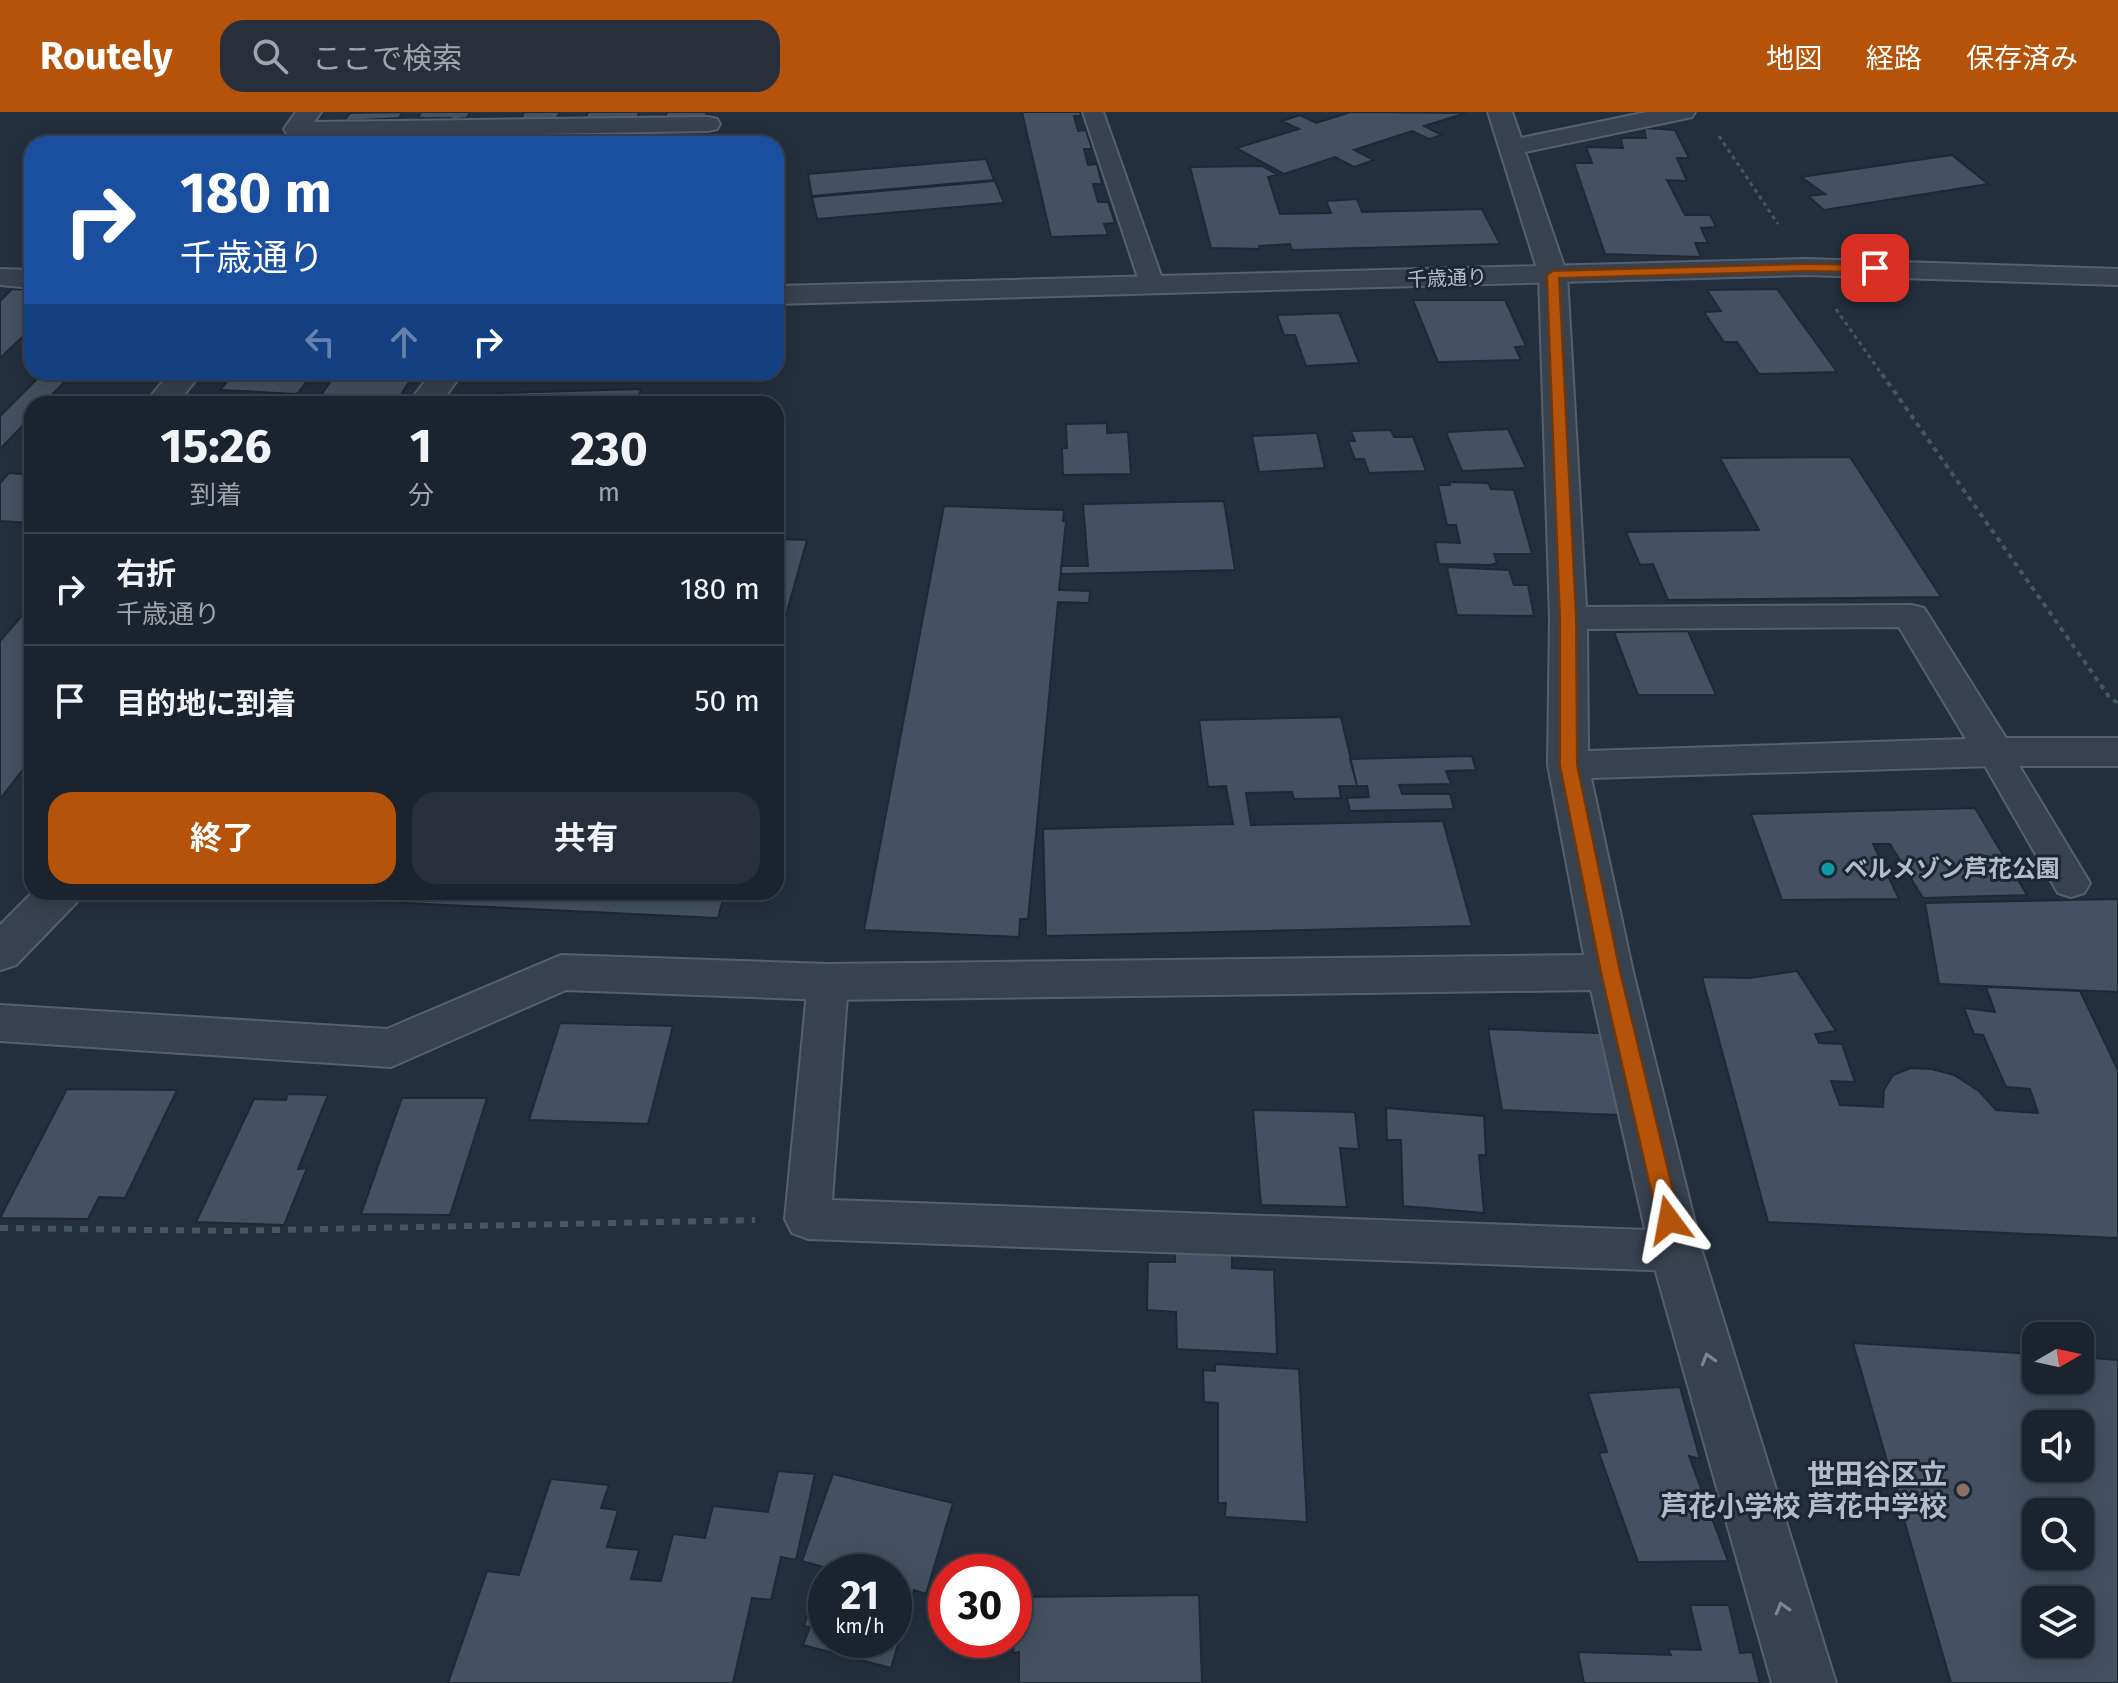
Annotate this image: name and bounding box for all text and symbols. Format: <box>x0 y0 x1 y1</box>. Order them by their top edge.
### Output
search box <box>220 20 780 92</box>
text: Routely <box>40 33 172 79</box>
icon: search <box>248 34 292 78</box>
text: ここで検索 <box>312 41 462 77</box>
text: 地図 <box>1766 42 1822 75</box>
text: 経路 <box>1866 42 1922 75</box>
text: 保存済み <box>1966 42 2078 75</box>
text: 180 m <box>180 160 332 227</box>
icon: right <box>48 168 152 272</box>
pin <box>1841 234 1909 302</box>
text: 千歳通り <box>180 236 324 280</box>
icon: arrive <box>1853 246 1897 290</box>
street label: 千歳通り <box>1407 265 1487 291</box>
icon: left <box>298 320 342 364</box>
icon: ahead <box>382 320 426 364</box>
icon: right <box>466 320 510 364</box>
text: 15:26 <box>160 417 272 475</box>
text: 1 <box>410 417 432 475</box>
text: 230 <box>570 420 648 478</box>
text: m <box>598 477 620 508</box>
text: 到着 <box>190 480 242 511</box>
text: 分 <box>408 480 434 511</box>
text: 右折 <box>116 556 176 592</box>
icon: right <box>48 567 92 611</box>
text: 180 m <box>680 571 760 607</box>
text: 千歳通り <box>116 599 220 630</box>
icon: arrive <box>48 679 92 723</box>
text: 50 m <box>695 683 760 719</box>
text: 目的地に到着 <box>116 686 296 722</box>
button: 終了 <box>48 792 396 884</box>
button: 共有 <box>412 792 760 884</box>
place label: ベルメゾン芦花公園 <box>1844 855 2060 883</box>
marker: ベルメゾン芦花公園 <box>1819 860 1837 878</box>
position arrow <box>1627 1178 1711 1262</box>
north arrow <box>2022 1322 2094 1394</box>
map controls <box>2022 1322 2094 1658</box>
one-way arrow <box>1701 1352 1717 1366</box>
button: sound <box>2022 1410 2094 1482</box>
place label: 世田谷区立 芦花小学校 芦花中学校 <box>1660 1458 1947 1523</box>
marker: 世田谷区立 芦花小学校 芦花中学校 <box>1954 1481 1972 1499</box>
button: search <box>2022 1498 2094 1570</box>
speed limit sign: 30 <box>928 1554 1032 1658</box>
text: 21 <box>841 1572 879 1620</box>
button: layers <box>2022 1586 2094 1658</box>
one-way arrow <box>1775 1602 1791 1616</box>
text: km/h <box>835 1614 885 1638</box>

